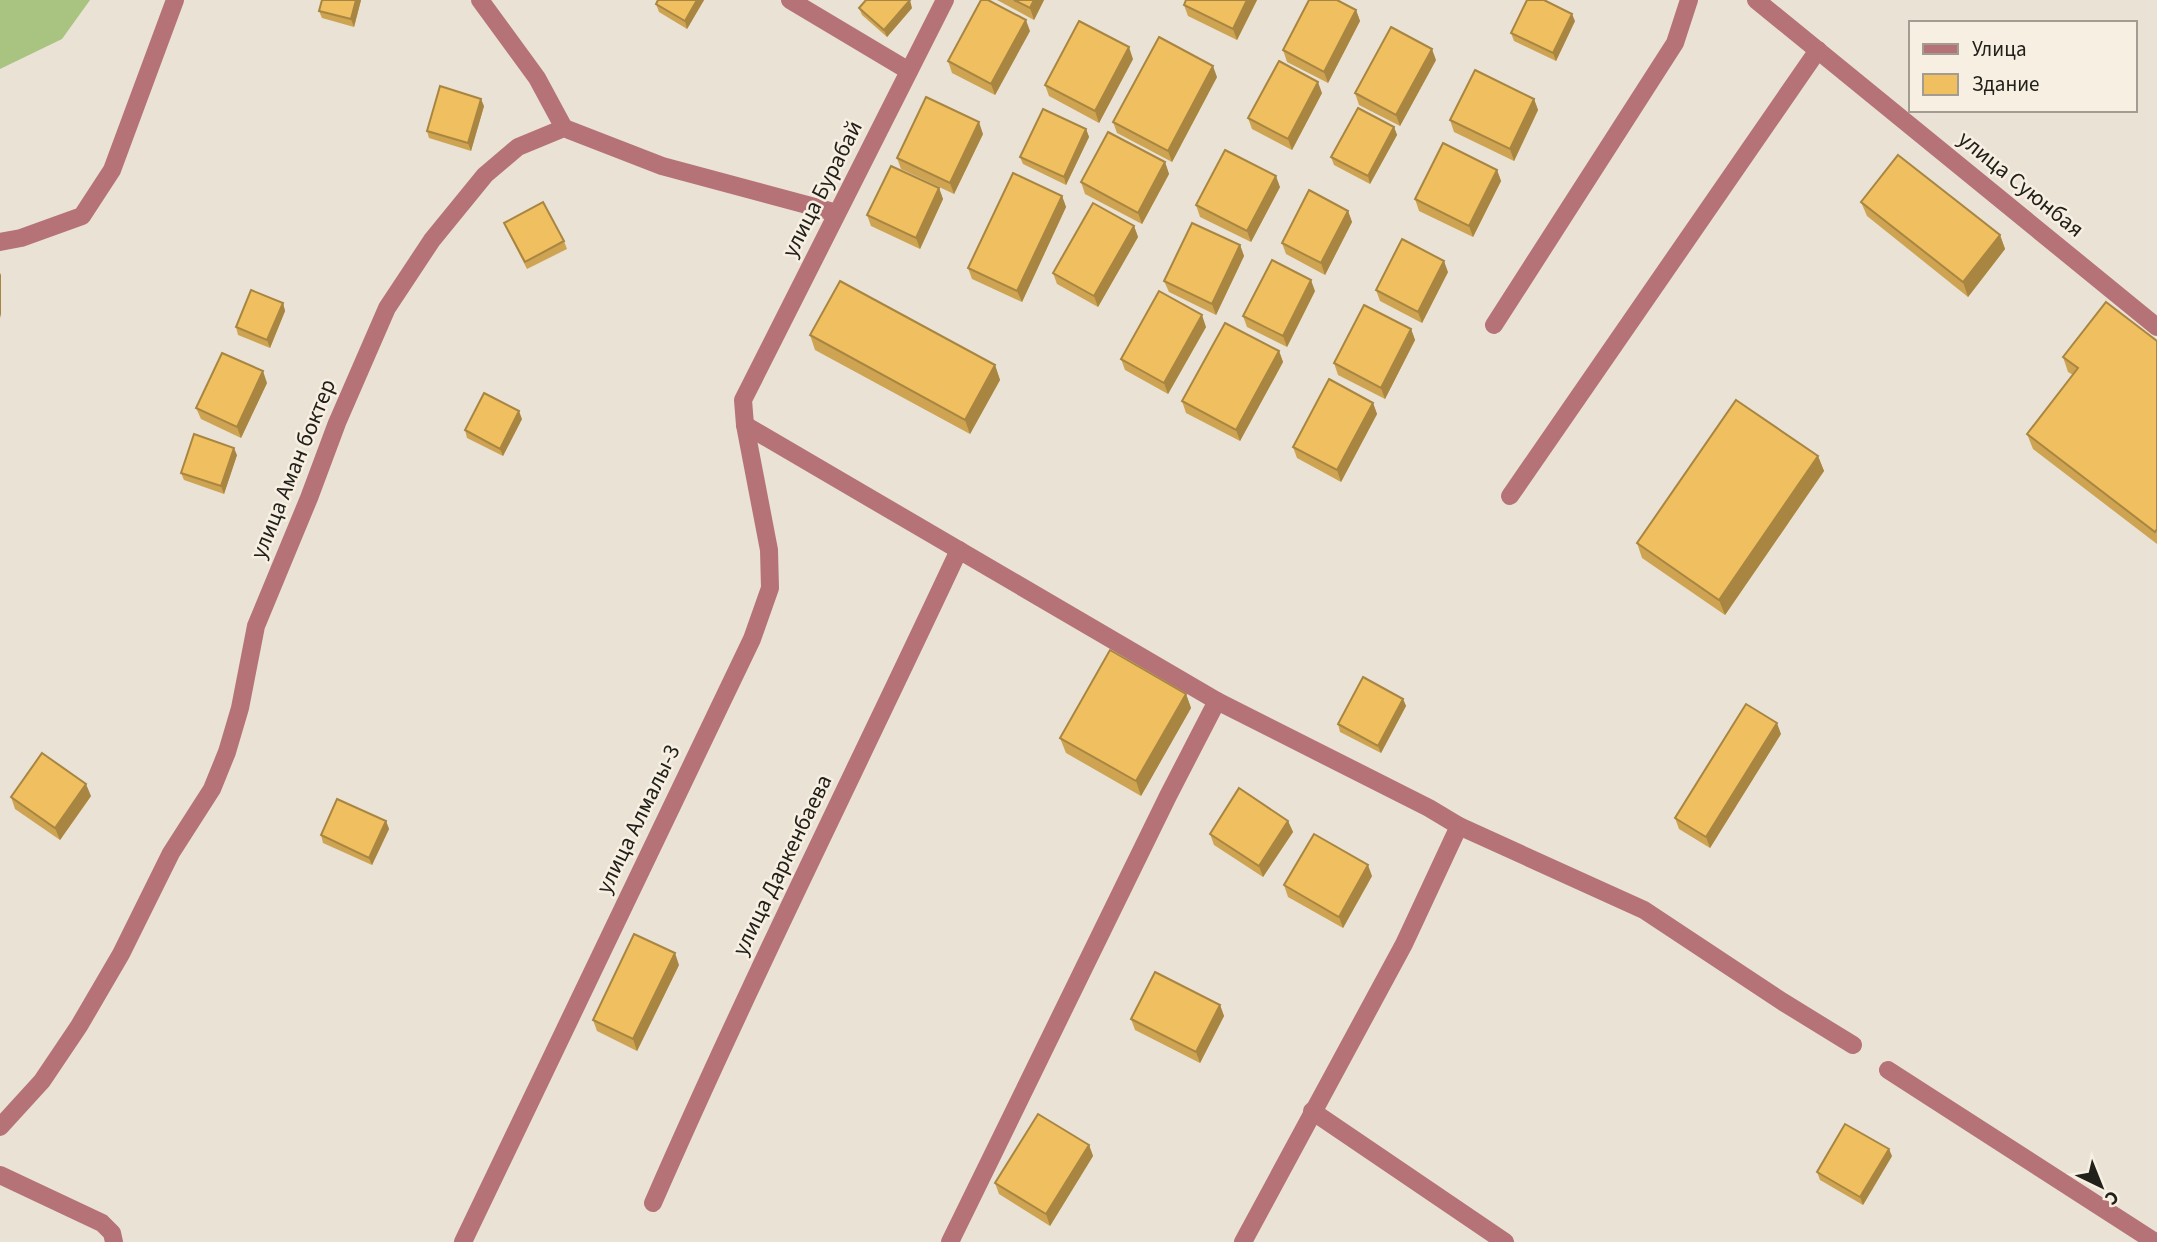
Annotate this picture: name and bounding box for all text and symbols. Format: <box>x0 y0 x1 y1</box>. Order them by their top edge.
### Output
legend <box>1909 21 2136 112</box>
text: Улица <box>1972 34 2027 64</box>
text: Здание <box>1972 69 2040 99</box>
street label: улица Бурабай <box>773 115 871 263</box>
street label: улица Суюнбая <box>1951 123 2091 245</box>
street label: улица Аман боктер <box>242 374 344 564</box>
street label: улица Алмалы-3 <box>588 739 688 899</box>
street label: улица Даркенбаева <box>724 769 840 961</box>
north arrow <box>2066 1151 2136 1221</box>
text: С <box>2098 1184 2125 1211</box>

